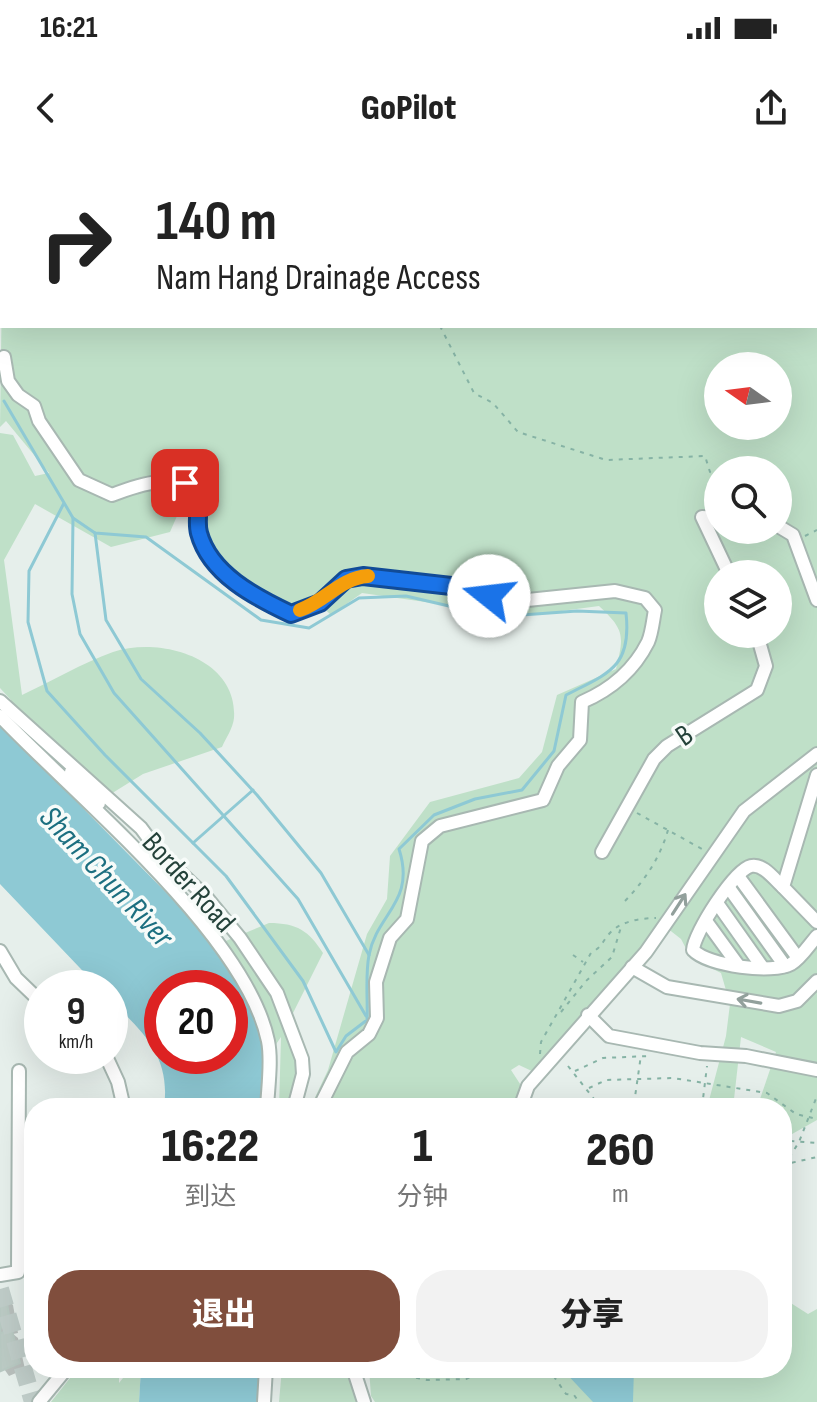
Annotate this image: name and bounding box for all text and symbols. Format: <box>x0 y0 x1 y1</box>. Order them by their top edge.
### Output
text: 16:21 <box>40 10 98 46</box>
icon: back <box>24 86 68 130</box>
icon: share <box>749 86 793 130</box>
text: GoPilot <box>361 87 456 130</box>
text: 140 m <box>156 189 277 256</box>
icon: right <box>24 192 128 296</box>
text: Nam Hang Drainage Access <box>156 257 481 300</box>
north arrow <box>704 352 792 440</box>
map controls <box>704 352 792 648</box>
pin <box>151 449 219 517</box>
button: search <box>704 456 792 544</box>
icon: arrive <box>163 461 207 505</box>
position arrow <box>447 554 531 638</box>
button: layers <box>704 560 792 648</box>
street label: B <box>669 717 700 754</box>
water label: Sham Chun River <box>31 798 182 956</box>
street label: Border Road <box>134 825 242 940</box>
one-way arrow <box>670 894 687 916</box>
speed limit sign: 20 <box>144 970 248 1074</box>
text: 9 <box>67 988 85 1036</box>
one-way arrow <box>737 993 762 1008</box>
text: km/h <box>59 1030 93 1054</box>
text: 16:22 <box>161 1118 259 1175</box>
text: 1 <box>413 1118 432 1175</box>
text: 260 <box>586 1122 654 1179</box>
text: m <box>612 1179 629 1210</box>
text: 到达 <box>184 1182 236 1213</box>
text: 分钟 <box>397 1182 449 1213</box>
button: 退出 <box>48 1270 400 1362</box>
button: 分享 <box>416 1270 768 1362</box>

